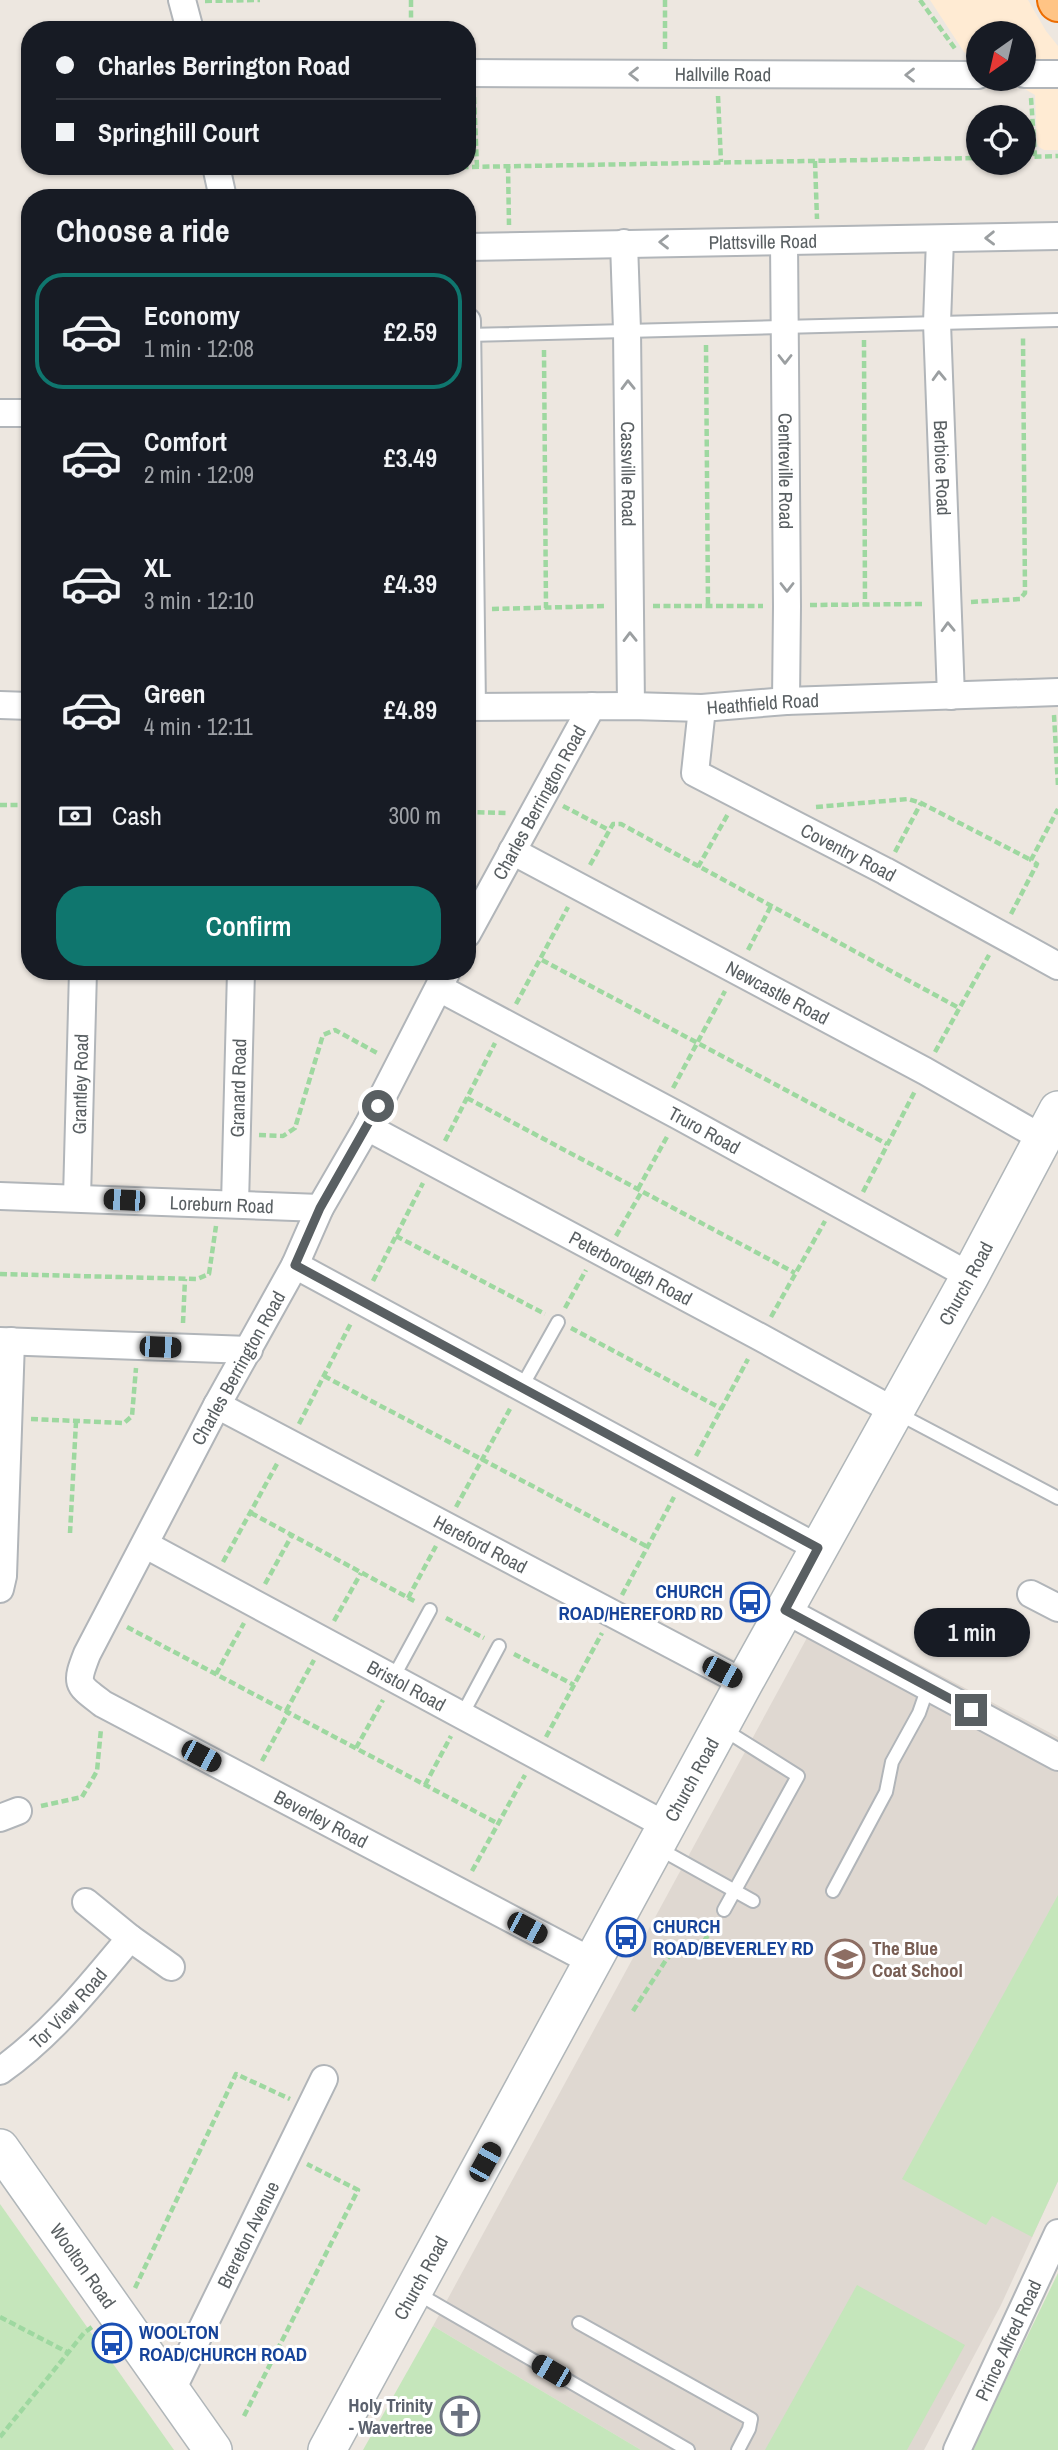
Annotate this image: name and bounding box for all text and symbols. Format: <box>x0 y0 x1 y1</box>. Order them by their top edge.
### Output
north arrow <box>966 21 1036 91</box>
map controls <box>966 21 1036 175</box>
text: Charles Berrington Road <box>98 48 350 83</box>
street label: Hallville Road <box>675 61 771 87</box>
one-way arrow <box>628 66 638 82</box>
one-way arrow <box>904 67 915 83</box>
button: locate <box>966 105 1036 175</box>
text: Springhill Court <box>98 115 259 150</box>
text: Choose a ride <box>56 209 230 252</box>
street label: Plattsville Road <box>709 228 817 255</box>
one-way arrow <box>984 230 995 246</box>
one-way arrow <box>659 234 669 250</box>
text: Economy <box>144 298 240 333</box>
icon: car <box>60 300 123 363</box>
text: £2.59 <box>384 314 437 349</box>
text: 1 min · 12:08 <box>144 333 254 364</box>
one-way arrow <box>778 354 793 365</box>
one-way arrow <box>931 370 947 380</box>
one-way arrow <box>620 380 635 391</box>
street label: Centreville Road <box>772 413 799 529</box>
street label: Berbice Road <box>928 420 957 516</box>
street label: Cassville Road <box>615 421 642 527</box>
text: Comfort <box>144 424 227 459</box>
icon: car <box>60 426 123 489</box>
text: £3.49 <box>384 440 437 475</box>
text: 2 min · 12:09 <box>144 459 254 490</box>
text: XL <box>144 550 171 585</box>
icon: car <box>60 552 123 615</box>
text: £4.39 <box>384 566 437 601</box>
one-way arrow <box>779 582 795 593</box>
text: 3 min · 12:10 <box>144 585 254 616</box>
one-way arrow <box>941 622 956 633</box>
one-way arrow <box>622 632 638 642</box>
text: Green <box>144 676 206 711</box>
icon: car <box>60 678 123 741</box>
street label: Heathfield Road <box>706 687 819 721</box>
text: £4.89 <box>384 692 437 727</box>
text: 4 min · 12:11 <box>144 711 253 742</box>
street label: Charles Berrington Road <box>486 721 592 884</box>
icon: cash <box>56 797 94 835</box>
text: Cash <box>112 798 162 833</box>
text: 300 m <box>389 800 441 831</box>
street label: Coventry Road <box>796 817 901 888</box>
button: Confirm <box>56 886 441 966</box>
street label: Newcastle Road <box>721 954 834 1031</box>
street label: Grantley Road <box>66 1033 94 1135</box>
street label: Granard Road <box>224 1038 252 1138</box>
route start <box>362 1090 394 1122</box>
street label: Truro Road <box>664 1100 745 1160</box>
car <box>103 1188 146 1212</box>
street label: Loreburn Road <box>169 1189 274 1219</box>
street label: Peterborough Road <box>565 1224 697 1311</box>
street label: Church Road <box>932 1237 999 1330</box>
street label: Charles Berrington Road <box>185 1286 291 1450</box>
car <box>139 1336 182 1358</box>
street label: Hereford Road <box>429 1509 532 1579</box>
place label: CHURCH ROAD/HEREFORD RD <box>559 1578 723 1626</box>
bus stop icon: CHURCH ROAD/HEREFORD RD <box>729 1581 771 1623</box>
callout: 1 min <box>913 1608 1029 1658</box>
text: 1 min <box>948 1617 996 1648</box>
car <box>699 1653 746 1691</box>
street label: Bristol Road <box>363 1654 450 1717</box>
route end <box>955 1694 987 1726</box>
street label: Church Road <box>658 1733 725 1826</box>
car <box>178 1737 225 1775</box>
street label: Beverley Road <box>270 1784 372 1854</box>
car <box>504 1909 551 1947</box>
place label: CHURCH ROAD/BEVERLEY RD <box>653 1913 814 1961</box>
bus stop icon: CHURCH ROAD/BEVERLEY RD <box>605 1916 647 1958</box>
place label: The Blue Coat School <box>872 1935 963 1983</box>
school or university icon: The Blue Coat School <box>824 1938 866 1980</box>
street label: Tor View Road <box>24 1962 113 2054</box>
car <box>466 2139 505 2185</box>
street label: Brereton Avenue <box>211 2177 285 2292</box>
street label: Woolton Road <box>44 2218 122 2313</box>
street label: Church Road <box>387 2231 454 2324</box>
street label: Prince Alfred Road <box>969 2275 1047 2405</box>
place label: WOOLTON ROAD/CHURCH ROAD <box>139 2319 307 2367</box>
bus stop icon: WOOLTON ROAD/CHURCH ROAD <box>91 2322 133 2364</box>
car <box>528 2351 575 2391</box>
place label: Holy Trinity - Wavertree <box>348 2392 433 2440</box>
church icon: Holy Trinity - Wavertree <box>439 2395 481 2437</box>

